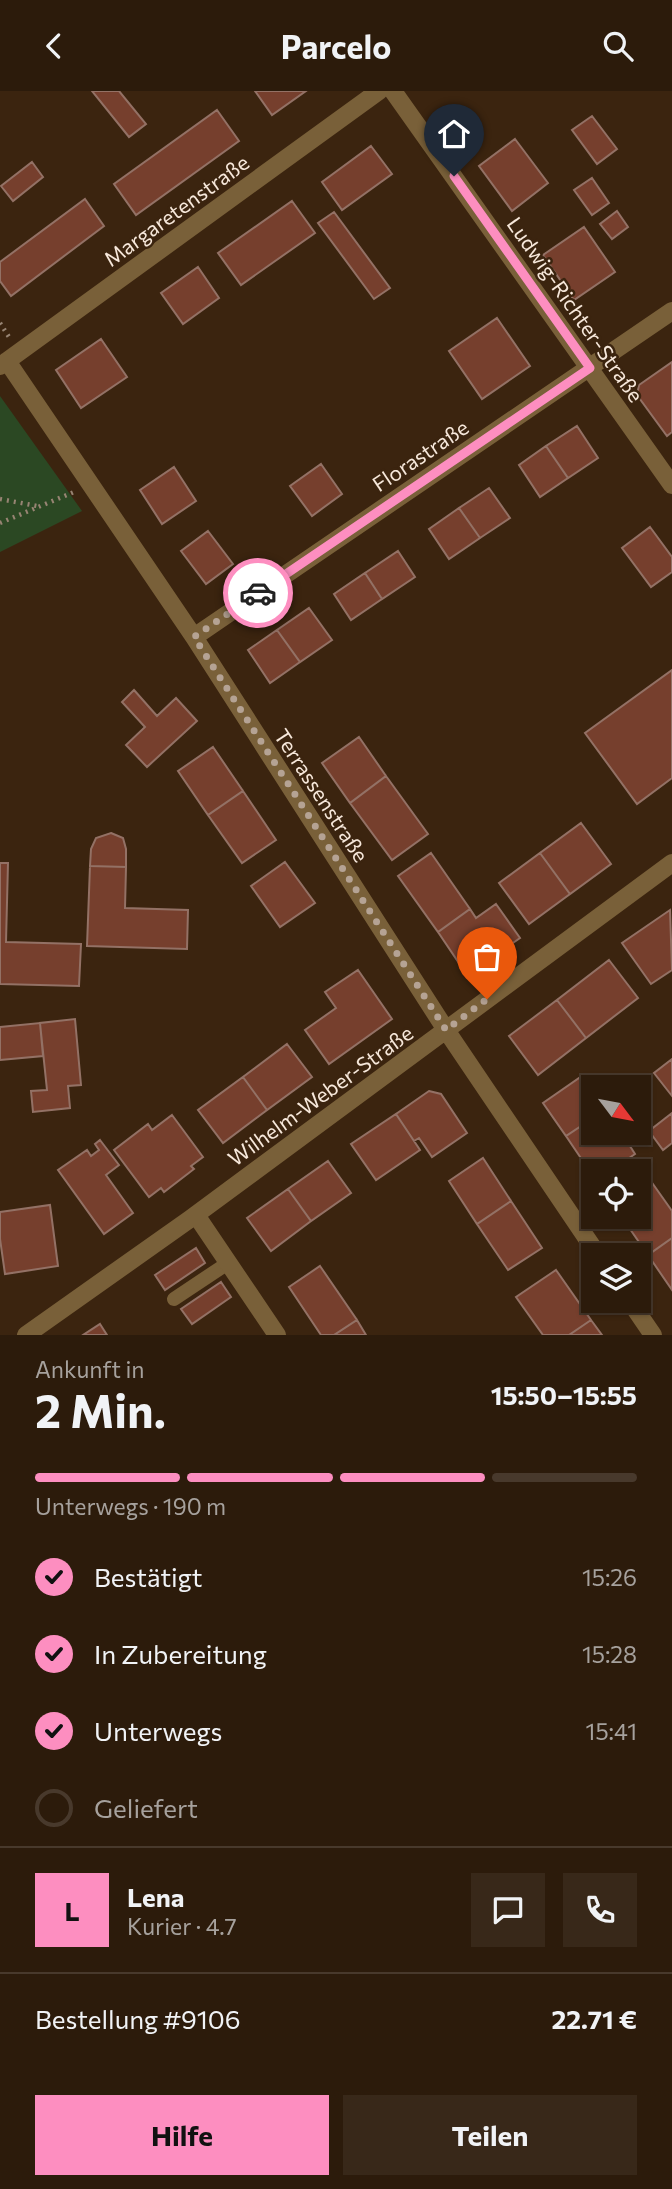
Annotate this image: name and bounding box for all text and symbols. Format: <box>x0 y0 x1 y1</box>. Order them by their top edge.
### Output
text: Parcelo <box>281 26 391 66</box>
icon: back <box>35 27 73 65</box>
icon: search <box>599 27 637 65</box>
pin <box>424 104 484 176</box>
icon: home <box>435 115 473 153</box>
street label: Margaretenstraße <box>99 149 253 271</box>
street label: Ludwig-Richter-Straße <box>503 212 649 406</box>
street label: Florastraße <box>367 414 473 496</box>
courier <box>223 558 293 628</box>
icon: car <box>239 574 277 612</box>
street label: Terrassenstraße <box>270 724 374 866</box>
pin <box>457 927 517 999</box>
icon: bag <box>468 938 506 976</box>
street label: Wilhelm-Weber-Straße <box>223 1020 417 1170</box>
north arrow <box>581 1075 651 1145</box>
map controls <box>581 1075 651 1313</box>
button: locate <box>581 1159 651 1229</box>
button: layers <box>581 1243 651 1313</box>
text: Ankunft in <box>35 1355 145 1383</box>
text: 15:50–15:55 <box>491 1379 637 1410</box>
text: 2 Min. <box>35 1381 166 1437</box>
text: Unterwegs · 190 m <box>35 1492 226 1520</box>
icon: check <box>35 1558 73 1596</box>
text: Bestätigt <box>94 1561 203 1592</box>
text: 15:26 <box>582 1563 637 1591</box>
icon: check <box>35 1635 73 1673</box>
text: In Zubereitung <box>94 1638 267 1669</box>
text: 15:28 <box>582 1640 637 1668</box>
icon: check <box>35 1712 73 1750</box>
text: Unterwegs <box>94 1715 222 1746</box>
text: 15:41 <box>586 1717 637 1745</box>
text: Geliefert <box>94 1792 198 1823</box>
button: chat <box>471 1873 545 1947</box>
button: phone <box>563 1873 637 1947</box>
text: Lena <box>127 1881 185 1912</box>
text: L <box>64 1895 80 1926</box>
text: Kurier · 4.7 <box>127 1912 237 1940</box>
text: Bestellung #9106 <box>35 2003 241 2034</box>
text: 22.71 € <box>551 2003 637 2034</box>
button: Hilfe <box>35 2095 329 2175</box>
button: Teilen <box>343 2095 637 2175</box>

